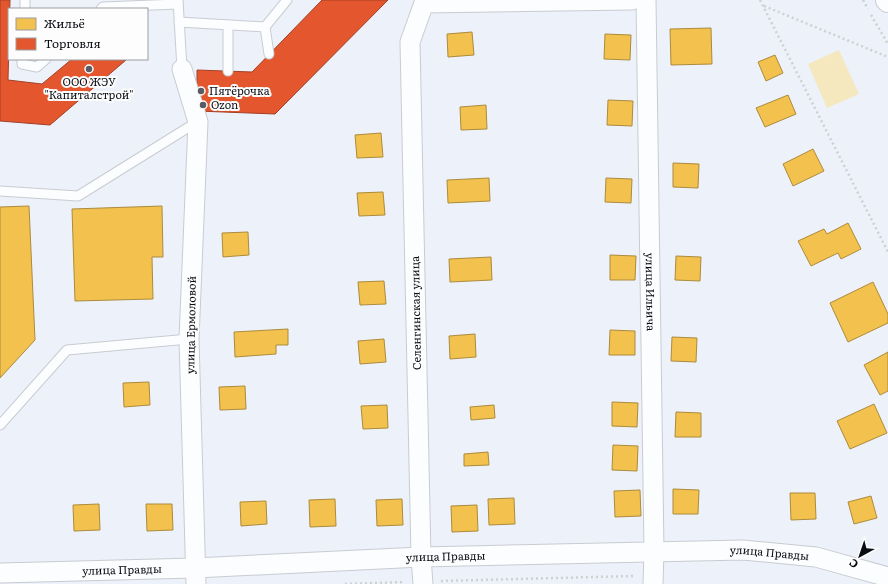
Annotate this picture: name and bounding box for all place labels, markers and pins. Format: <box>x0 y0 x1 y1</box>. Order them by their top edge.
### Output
marker: ООО ЖЭУ "Капиталстрой" <box>84 64 94 74</box>
place label: ООО ЖЭУ "Капиталстрой" <box>44 73 134 102</box>
place label: Пятёрочка <box>209 82 270 98</box>
marker: Пятёрочка <box>196 86 206 96</box>
place label: Ozon <box>211 96 238 112</box>
marker: Ozon <box>198 100 208 110</box>

